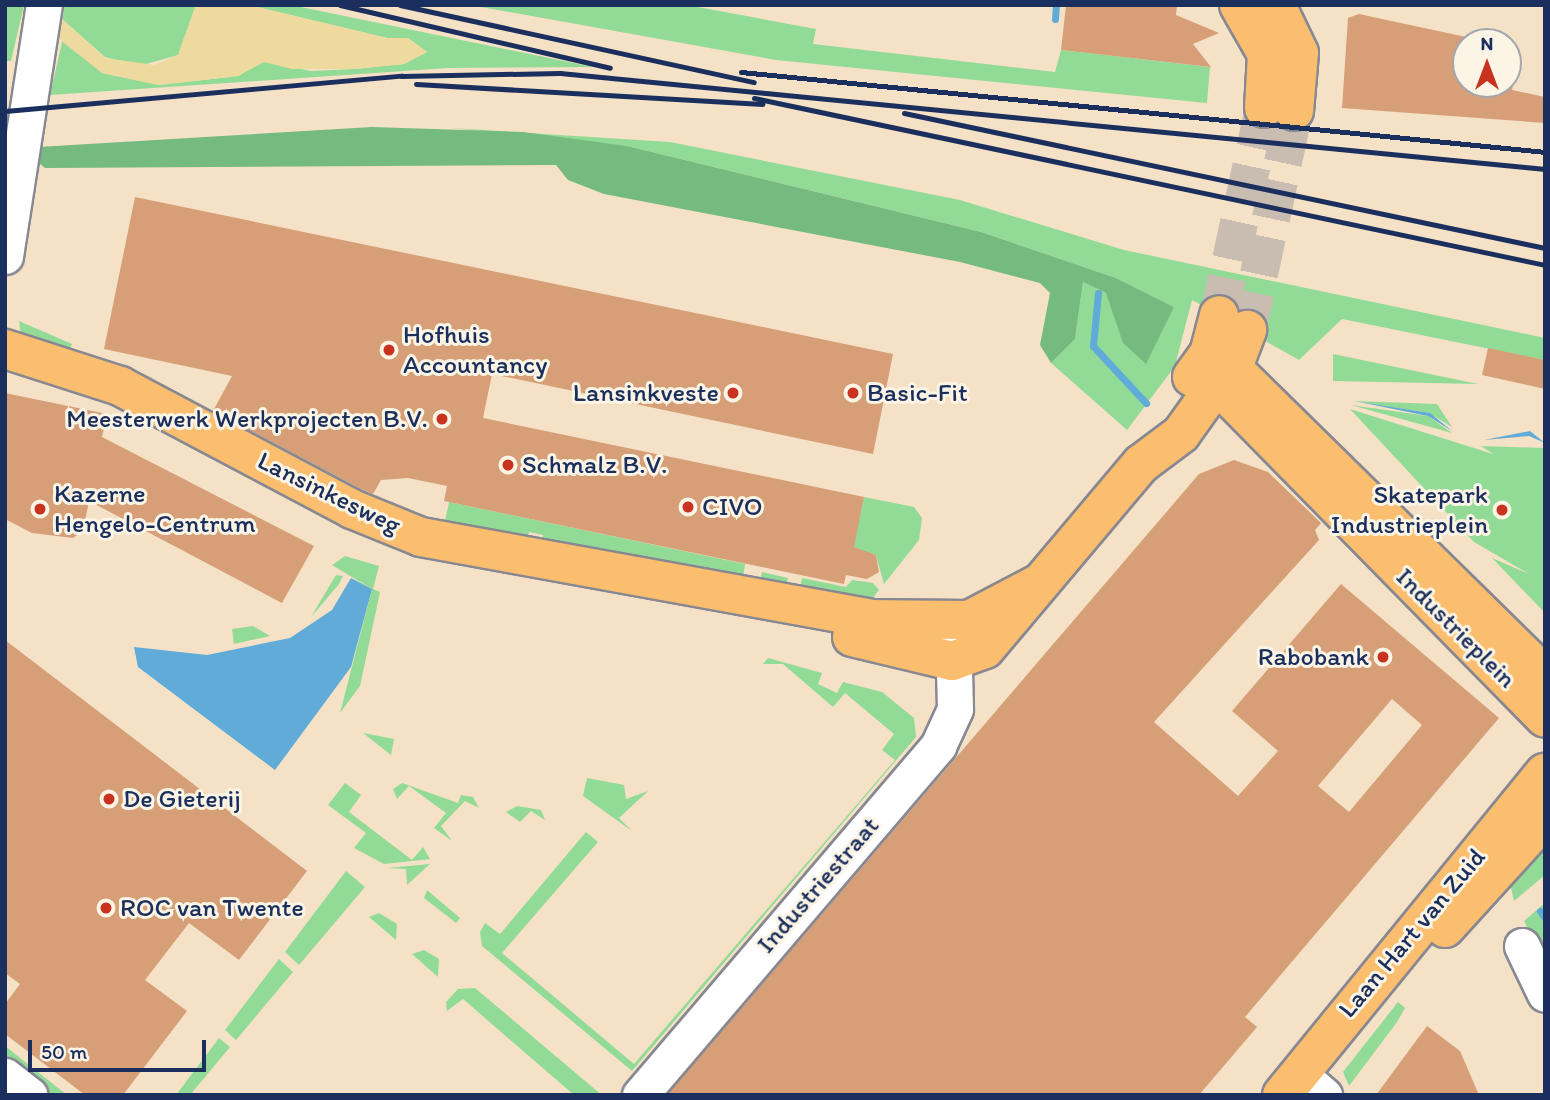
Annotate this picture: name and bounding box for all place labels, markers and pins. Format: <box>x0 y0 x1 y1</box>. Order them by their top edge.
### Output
place label: Hofhuis Accountancy <box>403 319 547 380</box>
marker: Hofhuis Accountancy <box>381 342 397 358</box>
place label: Lansinkveste <box>573 377 719 409</box>
place label: Basic-Fit <box>867 377 968 409</box>
marker: Lansinkveste <box>725 385 741 401</box>
marker: Basic-Fit <box>845 385 861 401</box>
place label: Meesterwerk Werkprojecten B.V. <box>67 403 428 435</box>
marker: Meesterwerk Werkprojecten B.V. <box>434 411 450 427</box>
place label: Schmalz B.V. <box>522 449 667 481</box>
marker: Schmalz B.V. <box>500 457 516 473</box>
place label: Kazerne Hengelo-Centrum <box>54 478 256 540</box>
place label: Skatepark Industrieplein <box>1331 479 1488 540</box>
place label: CIVO <box>702 491 763 523</box>
marker: CIVO <box>680 499 696 515</box>
marker: Kazerne Hengelo-Centrum <box>32 501 48 517</box>
marker: Skatepark Industrieplein <box>1494 502 1510 518</box>
place label: Rabobank <box>1258 641 1369 673</box>
marker: Rabobank <box>1375 649 1391 665</box>
place label: De Gieterij <box>123 783 241 815</box>
marker: De Gieterij <box>101 791 117 807</box>
place label: ROC van Twente <box>120 892 300 924</box>
marker: ROC van Twente <box>98 900 114 916</box>

